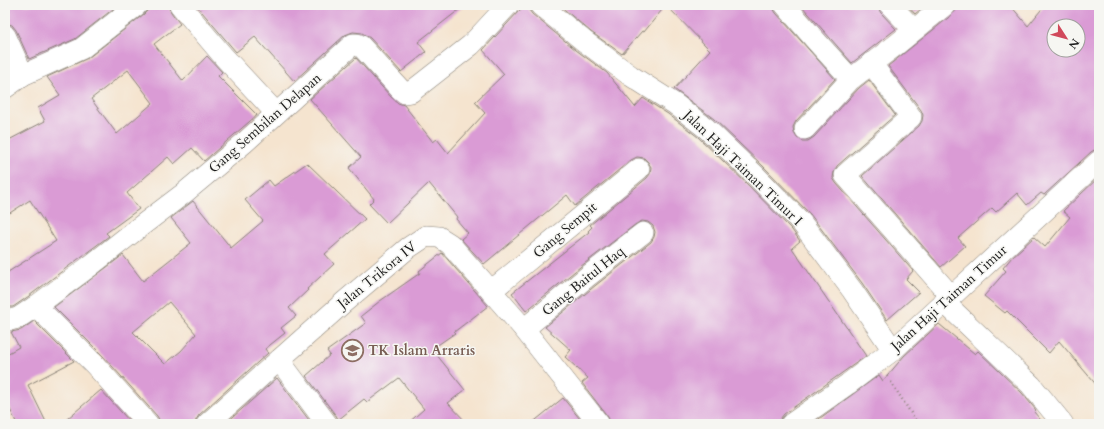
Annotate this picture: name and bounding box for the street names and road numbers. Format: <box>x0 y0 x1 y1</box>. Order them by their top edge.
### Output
street label: Gang Sembilan Delapan <box>205 69 325 177</box>
street label: Jalan Haji Taiman Timur I <box>678 105 807 230</box>
street label: Gang Sempit <box>529 197 601 262</box>
street label: Jalan Trikora IV <box>332 237 421 314</box>
street label: Jalan Haji Taiman Timur <box>885 240 1012 357</box>
street label: Gang Baitul Haq <box>538 242 629 320</box>

